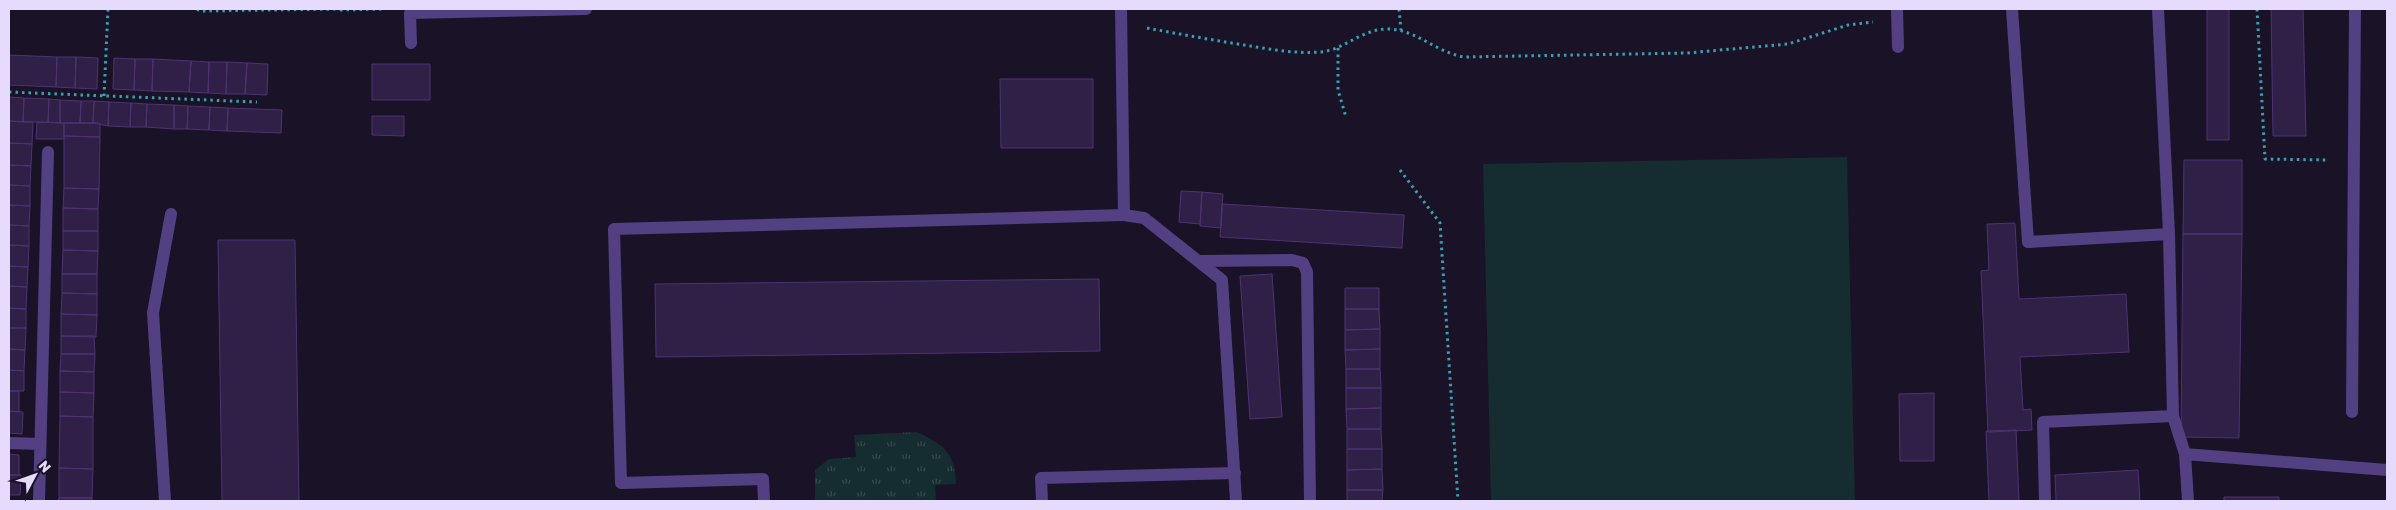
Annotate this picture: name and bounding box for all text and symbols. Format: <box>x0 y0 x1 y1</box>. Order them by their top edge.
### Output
north arrow <box>10 450 60 500</box>
text: N <box>35 457 54 476</box>

